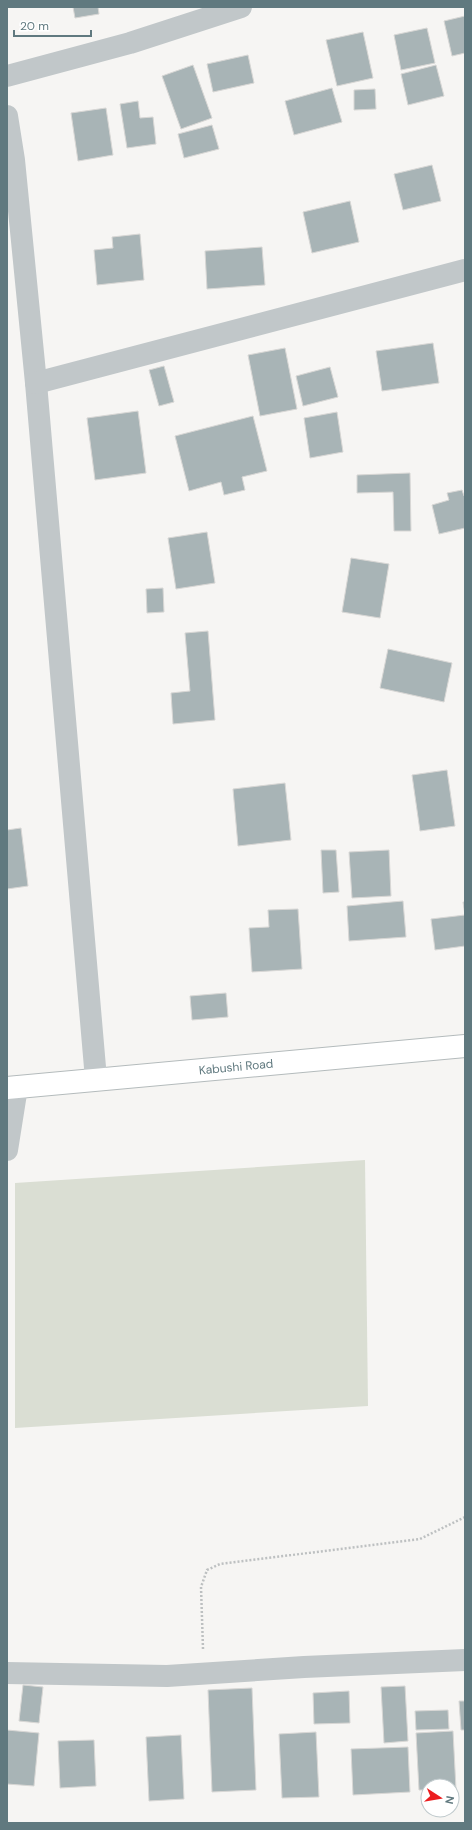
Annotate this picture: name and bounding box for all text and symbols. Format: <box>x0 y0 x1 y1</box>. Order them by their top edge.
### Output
scale bar <box>14 12 91 38</box>
text: 20 m <box>20 18 49 34</box>
street label: Kabushi Road <box>198 1056 274 1078</box>
north arrow <box>420 1778 460 1818</box>
text: N <box>442 1795 457 1805</box>

